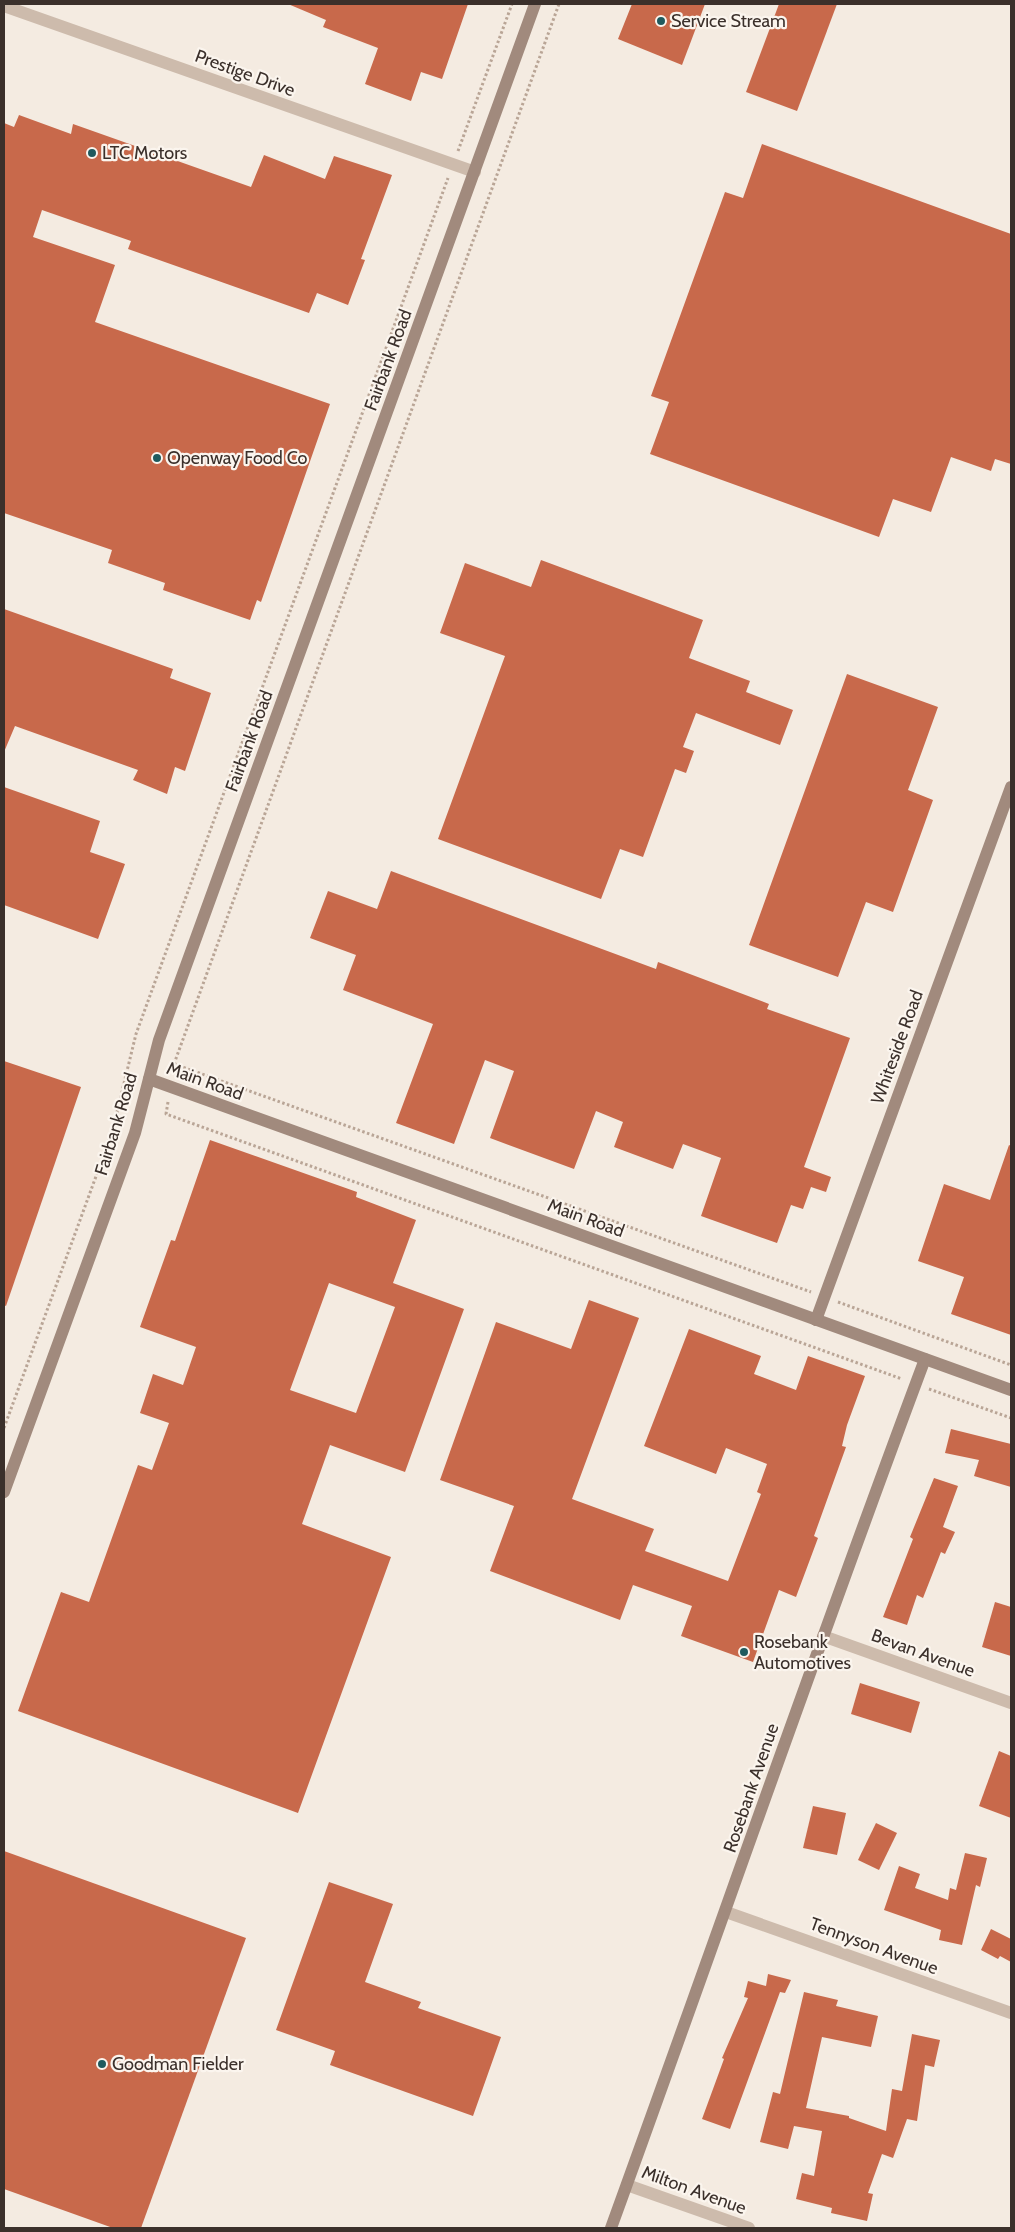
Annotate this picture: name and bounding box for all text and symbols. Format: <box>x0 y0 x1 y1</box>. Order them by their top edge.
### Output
place label: Service Stream <box>671 10 786 32</box>
marker: Service Stream <box>655 15 667 27</box>
street label: Prestige Drive <box>192 45 298 101</box>
place label: LTC Motors <box>102 142 187 164</box>
marker: LTC Motors <box>86 147 98 159</box>
street label: Fairbank Road <box>359 306 417 414</box>
place label: Openway Food Co <box>167 447 308 469</box>
marker: Openway Food Co <box>151 452 163 464</box>
street label: Fairbank Road <box>220 687 278 795</box>
street label: Whiteside Road <box>866 987 928 1107</box>
street label: Main Road <box>164 1057 246 1105</box>
street label: Fairbank Road <box>90 1070 142 1178</box>
street label: Main Road <box>545 1194 627 1242</box>
street label: Bevan Avenue <box>868 1624 978 1682</box>
place label: Rosebank Automotives <box>754 1631 851 1674</box>
marker: Rosebank Automotives <box>738 1646 750 1658</box>
street label: Rosebank Avenue <box>719 1721 783 1855</box>
street label: Tennyson Avenue <box>807 1913 941 1979</box>
place label: Goodman Fielder <box>112 2053 244 2075</box>
marker: Goodman Fielder <box>96 2058 108 2070</box>
street label: Milton Avenue <box>639 2161 749 2219</box>

